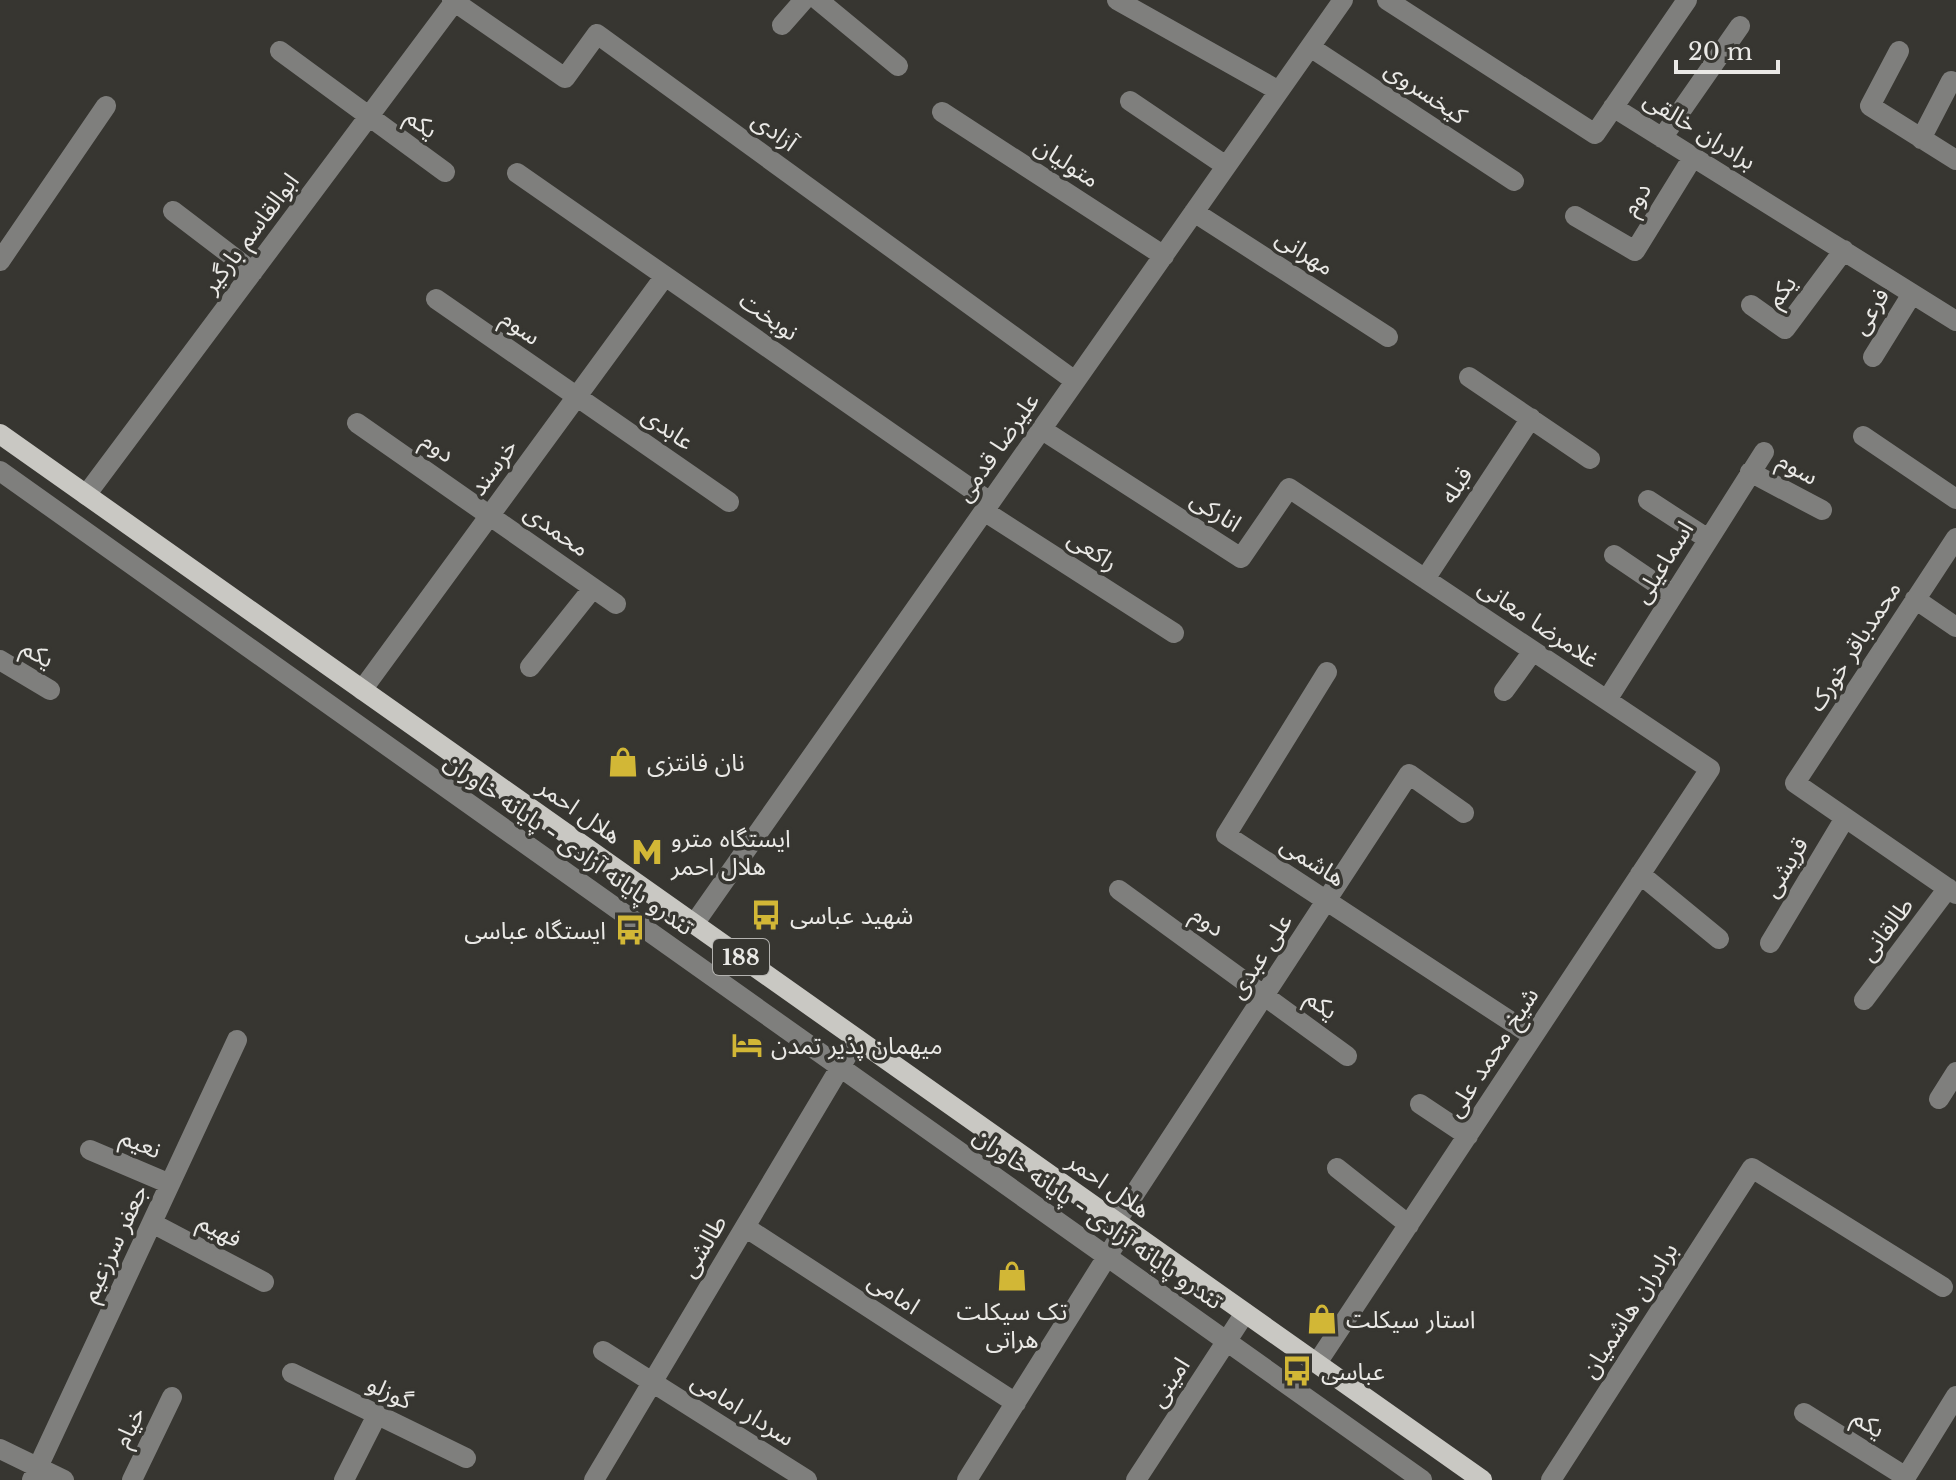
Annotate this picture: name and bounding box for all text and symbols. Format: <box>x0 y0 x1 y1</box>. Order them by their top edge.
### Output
scale bar <box>1676 24 1778 74</box>
text: 20 m <box>1688 37 1753 66</box>
street label: کیخسروی <box>1379 54 1474 131</box>
street label: برادران خالقی <box>1639 84 1761 176</box>
street label: یکم <box>398 102 444 147</box>
street label: آزادی <box>747 105 804 158</box>
street label: متولیان <box>1029 130 1105 194</box>
street label: ابوالقاسم بارگیر <box>195 167 307 301</box>
street label: دوم <box>1615 177 1661 223</box>
street label: مهرانی <box>1270 223 1340 281</box>
street label: یکم <box>1760 269 1805 315</box>
street label: فرعی <box>1845 282 1895 340</box>
street label: نوبخت <box>734 285 804 347</box>
street label: سوم <box>493 303 546 354</box>
street label: علیرضا قدمی <box>949 387 1045 507</box>
street label: عابدی <box>637 400 699 456</box>
street label: دوم <box>414 425 460 472</box>
street label: خرسند <box>463 433 523 501</box>
street label: سوم <box>1771 445 1823 494</box>
street label: قبله <box>1434 461 1478 509</box>
street label: انارکی <box>1185 484 1247 538</box>
street label: محمدی <box>519 497 595 563</box>
street label: اسماعیلی <box>1627 516 1699 608</box>
street label: راکعی <box>1062 523 1124 577</box>
street label: غلامرضا معانی <box>1473 572 1605 674</box>
street label: محمدباقر خورک <box>1801 575 1907 717</box>
street label: یکم <box>15 632 59 676</box>
shop icon: نان فانتزی <box>606 745 640 779</box>
street label: تندرو پایانه آزادی - پایانه خاوران <box>438 747 699 942</box>
place label: نان فانتزی <box>647 748 745 777</box>
street label: هلال احمر <box>532 771 627 850</box>
place label: ایستگاه مترو هلال احمر <box>670 824 791 881</box>
street label: هاشمی <box>1275 829 1351 893</box>
street label: قریشی <box>1756 832 1814 902</box>
metro station icon: ایستگاه مترو هلال احمر <box>630 835 664 869</box>
street label: طالقانی <box>1853 891 1919 967</box>
bus stop icon: شهید عباسی <box>749 898 783 932</box>
street label: دوم <box>1183 899 1230 946</box>
place label: شهید عباسی <box>790 901 913 930</box>
street label: علی عبدی <box>1222 908 1298 1004</box>
bus stop icon: ایستگاه عباسی <box>613 913 647 947</box>
place label: ایستگاه عباسی <box>464 916 606 945</box>
road number: 188 <box>713 939 769 975</box>
street label: شیخ محمد علی <box>1439 982 1547 1124</box>
street label: یکم <box>1298 983 1344 1028</box>
hotel icon: میهمان پذیر تمدن <box>730 1028 764 1062</box>
place label: میهمان پذیر تمدن <box>771 1031 943 1061</box>
street label: تندرو پایانه آزادی - پایانه خاوران <box>967 1121 1228 1316</box>
street label: نعیم <box>115 1122 166 1167</box>
street label: هلال احمر <box>1061 1145 1156 1224</box>
street label: جعفر سرزعیم <box>74 1180 156 1307</box>
street label: فهیم <box>192 1207 247 1256</box>
street label: طالشی <box>673 1210 733 1282</box>
street label: برادران هاشمیان <box>1574 1237 1684 1383</box>
shop icon: تک سیکلت هراتی <box>995 1259 1029 1293</box>
street label: امامی <box>863 1266 925 1320</box>
place label: تک سیکلت هراتی <box>957 1297 1067 1354</box>
shop icon: استار سیکلت <box>1305 1302 1339 1336</box>
place label: استار سیکلت <box>1346 1305 1476 1334</box>
street label: امینی <box>1142 1352 1196 1412</box>
bus stop icon: عباسی <box>1280 1354 1314 1388</box>
place label: عباسی <box>1321 1357 1385 1386</box>
street label: سردار امامی <box>686 1366 800 1452</box>
street label: گوزلو <box>363 1369 418 1416</box>
street label: خیام <box>107 1402 155 1454</box>
street label: یکم <box>1846 1402 1891 1447</box>

